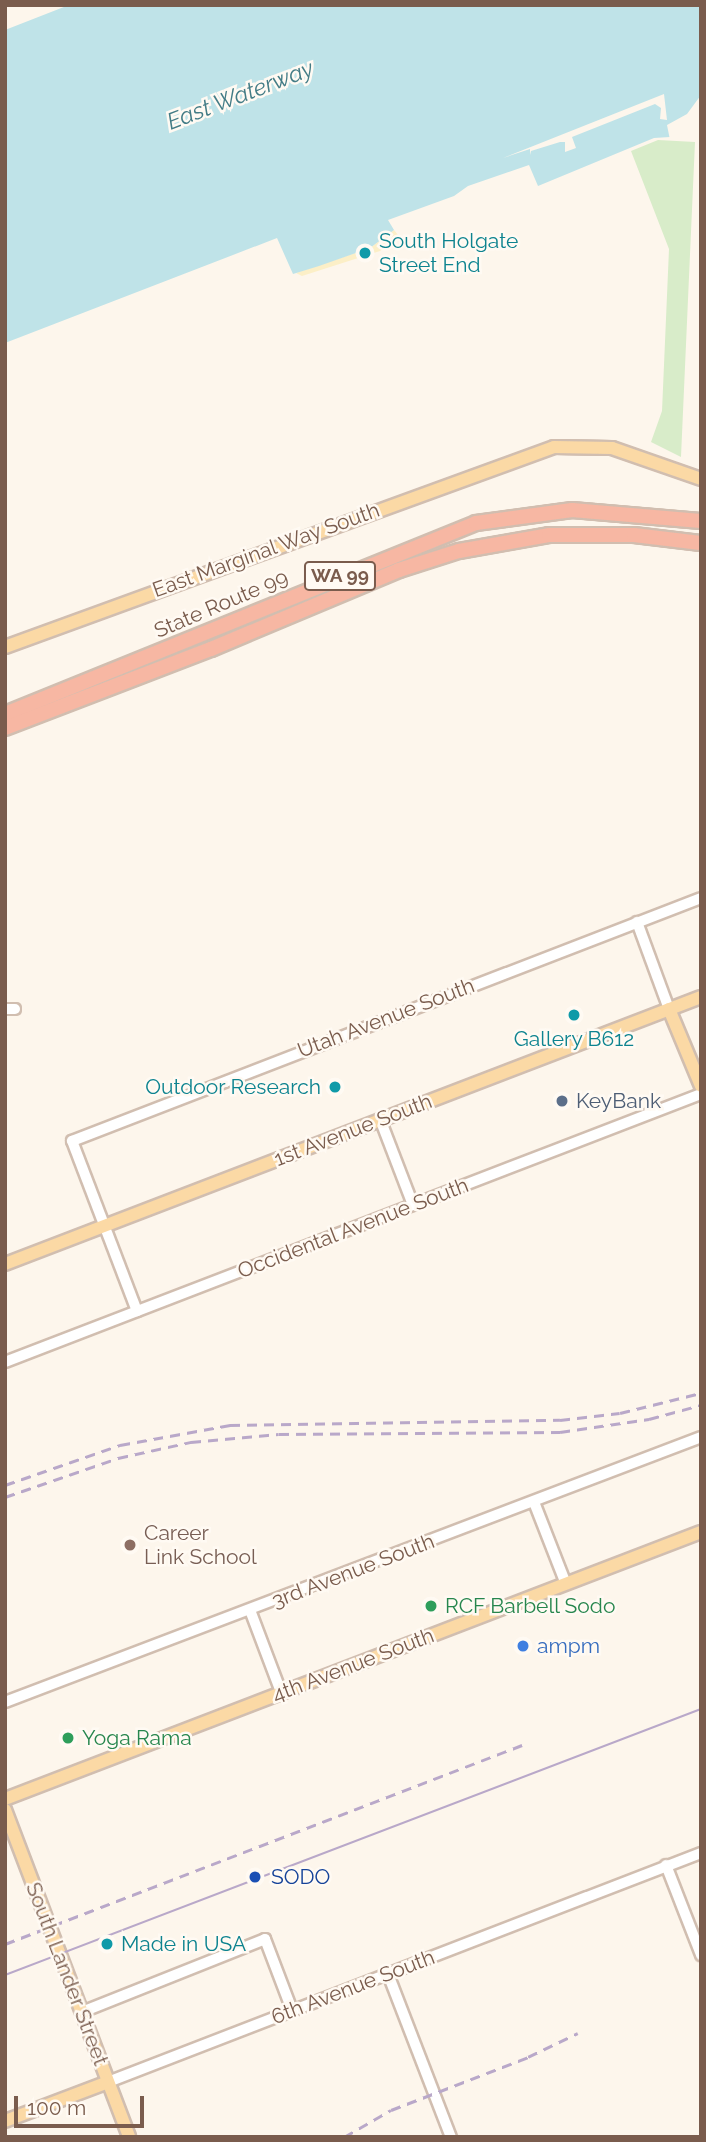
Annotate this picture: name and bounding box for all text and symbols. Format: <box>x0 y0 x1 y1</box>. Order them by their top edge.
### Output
water label: East Waterway <box>163 54 317 136</box>
place label: South Holgate Street End <box>379 228 518 278</box>
marker: South Holgate Street End <box>357 245 373 261</box>
street label: East Marginal Way South <box>148 497 384 603</box>
road number: WA 99 <box>303 561 377 592</box>
street label: State Route 99 <box>150 564 292 644</box>
street label: Utah Avenue South <box>294 973 478 1063</box>
marker: Gallery B612 <box>566 1007 582 1023</box>
place label: Gallery B612 <box>514 1026 634 1052</box>
place label: Outdoor Research <box>145 1074 321 1100</box>
marker: Outdoor Research <box>327 1079 343 1095</box>
street label: 1st Avenue South <box>270 1088 436 1172</box>
place label: KeyBank <box>576 1088 661 1114</box>
marker: KeyBank <box>554 1093 570 1109</box>
street label: Occidental Avenue South <box>233 1172 473 1284</box>
place label: Career Link School <box>144 1520 257 1570</box>
street label: 3rd Avenue South <box>268 1528 438 1614</box>
marker: Career Link School <box>122 1537 138 1553</box>
place label: RCF Barbell Sodo <box>445 1593 617 1619</box>
marker: RCF Barbell Sodo <box>423 1598 439 1614</box>
street label: 4th Avenue South <box>268 1622 438 1708</box>
place label: ampm <box>537 1633 600 1659</box>
marker: ampm <box>515 1638 531 1654</box>
place label: Yoga Rama <box>82 1725 192 1751</box>
marker: Yoga Rama <box>60 1730 76 1746</box>
place label: SODO <box>271 1864 330 1890</box>
marker: SODO <box>245 1867 265 1887</box>
street label: South Lander Street <box>20 1879 114 2069</box>
place label: Made in USA <box>121 1931 246 1957</box>
marker: Made in USA <box>99 1936 115 1952</box>
street label: 6th Avenue South <box>268 1944 438 2030</box>
scale bar <box>18 2082 147 2126</box>
text: 100 m <box>27 2095 86 2120</box>

